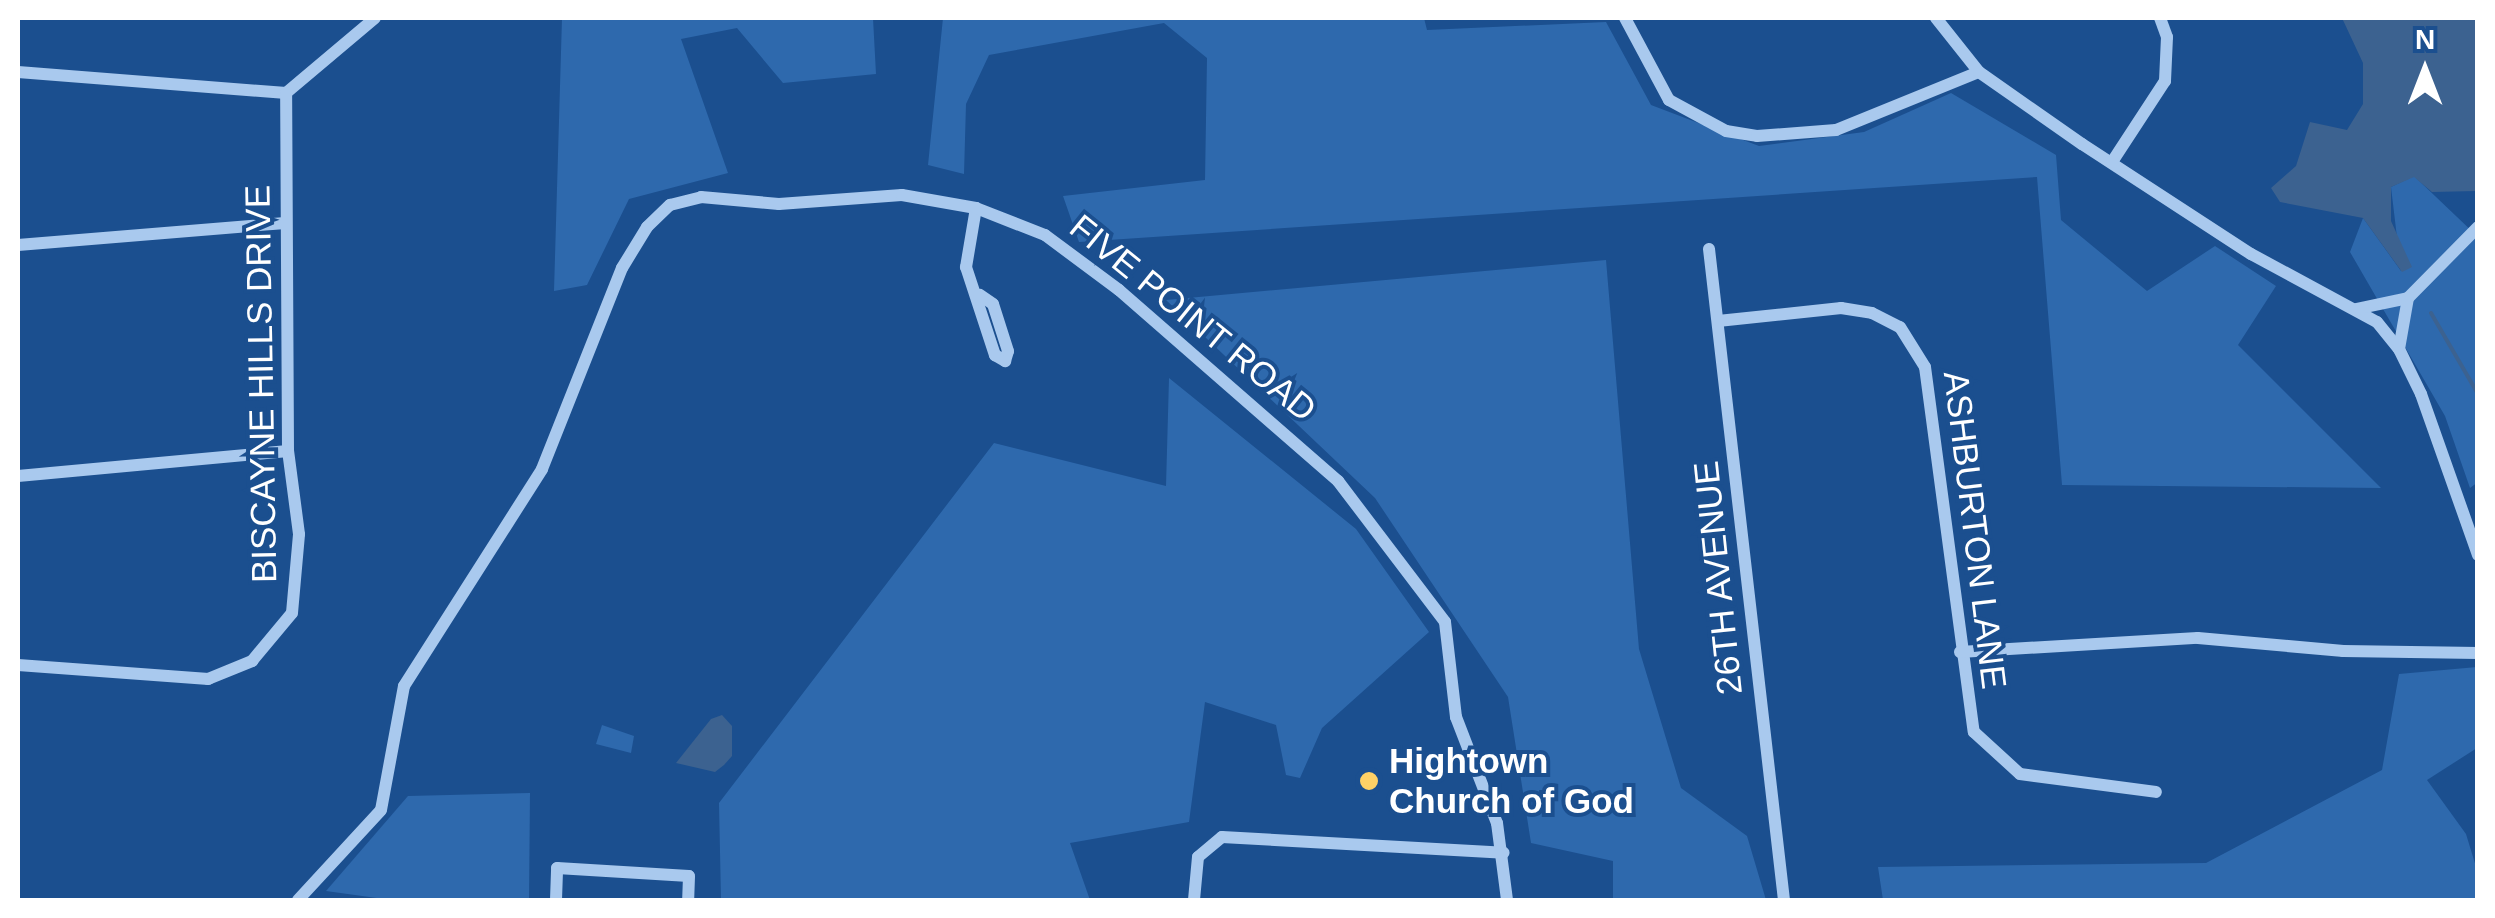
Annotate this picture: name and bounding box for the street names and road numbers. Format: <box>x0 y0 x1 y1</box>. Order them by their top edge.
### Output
street label: BISCAYNE HILLS DRIVE <box>237 185 285 583</box>
street label: FIVE POINT ROAD <box>1061 206 1325 430</box>
street label: ASHBURTON LANE <box>1935 369 2015 691</box>
street label: 26TH AVENUE <box>1685 458 1751 698</box>

